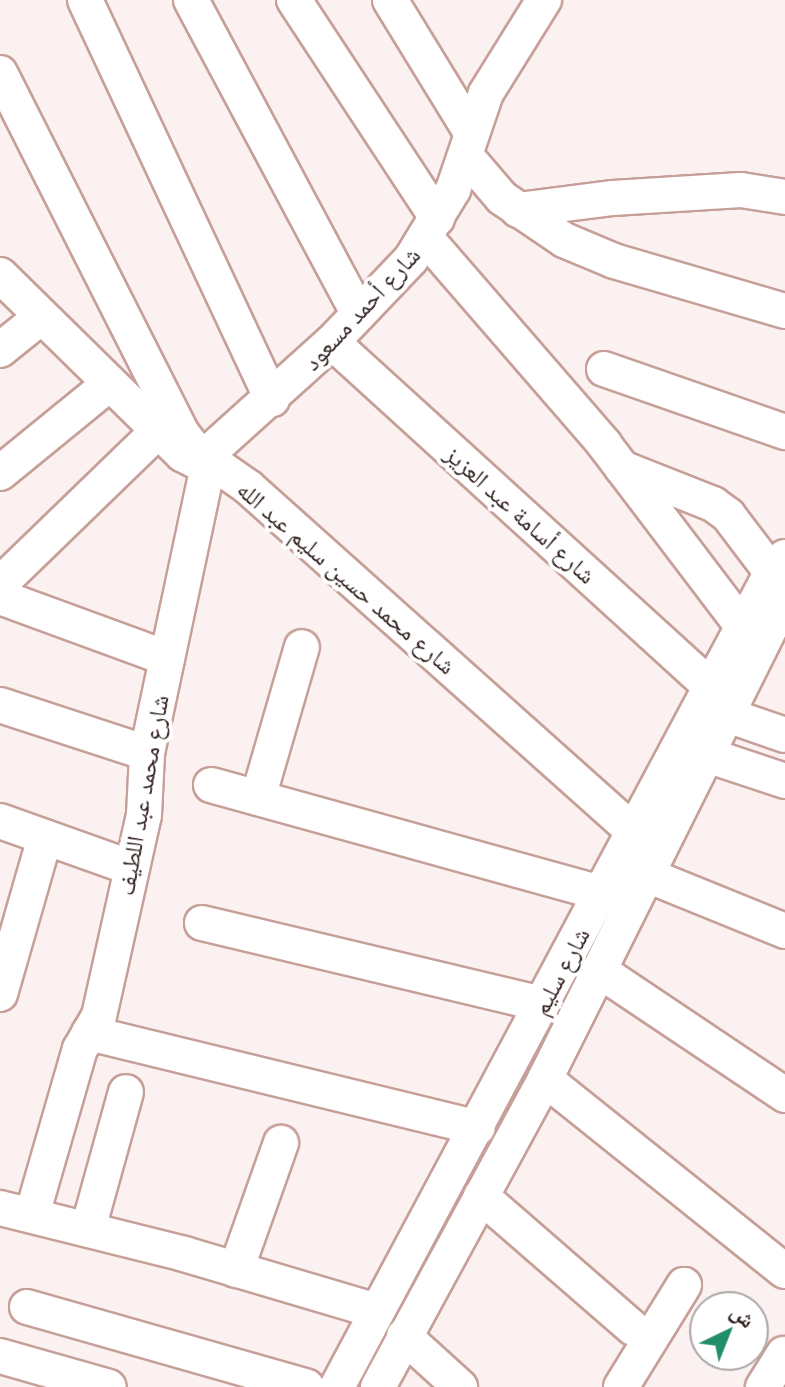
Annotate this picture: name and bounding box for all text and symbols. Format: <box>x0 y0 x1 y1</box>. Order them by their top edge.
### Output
street label: شارع أحمد مسعود <box>296 240 426 376</box>
street label: شارع أسامة عبد العزيز <box>440 439 602 589</box>
street label: شارع محمد حسين سليم عبد الله <box>232 474 462 680</box>
street label: شارع محمد عبد اللطيف <box>110 692 174 898</box>
street label: شارع سليم <box>525 922 595 1020</box>
north arrow <box>689 1291 769 1371</box>
text: ش <box>725 1296 763 1334</box>

